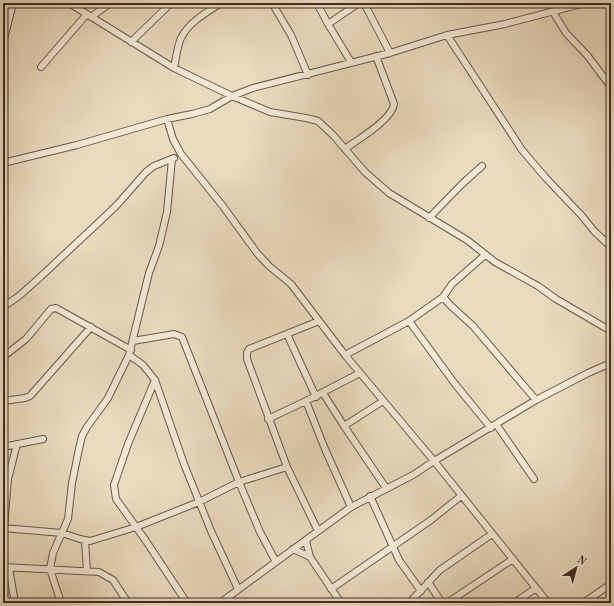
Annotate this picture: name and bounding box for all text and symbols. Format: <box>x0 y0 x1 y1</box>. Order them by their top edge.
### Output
north arrow <box>556 548 596 588</box>
text: N <box>574 554 588 568</box>

